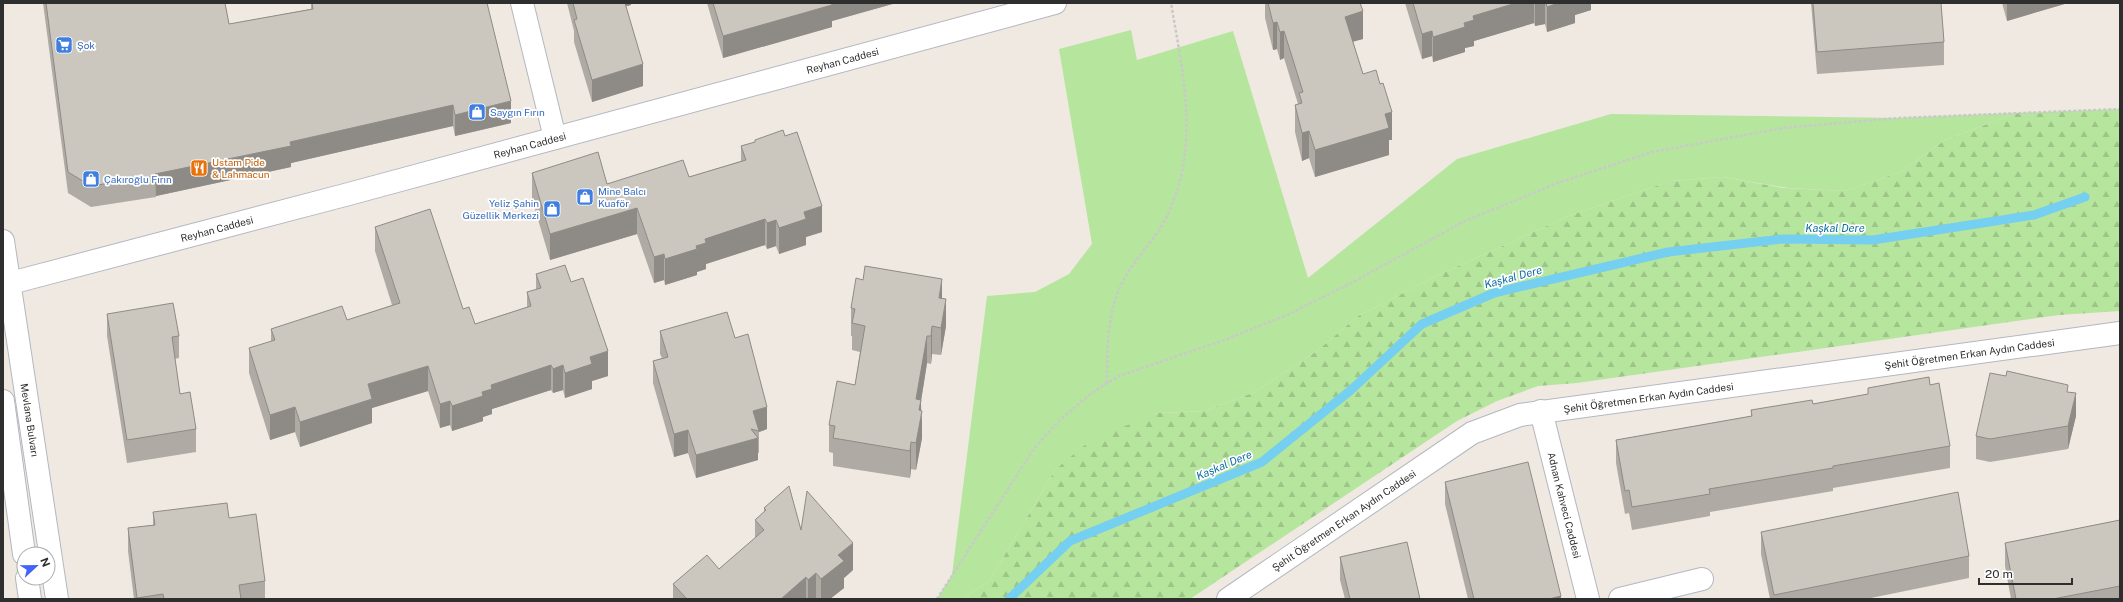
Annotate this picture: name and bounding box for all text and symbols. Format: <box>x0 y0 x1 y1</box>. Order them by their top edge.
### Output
supermarket icon: Şok <box>54 35 74 55</box>
place label: Şok <box>77 39 95 51</box>
street label: Reyhan Caddesi <box>805 45 880 76</box>
shop icon: Saygın Fırın <box>467 102 487 122</box>
place label: Saygın Fırın <box>490 106 545 118</box>
street label: Reyhan Caddesi <box>492 130 567 161</box>
place label: Ustam Pide & Lahmacun <box>212 156 270 180</box>
restaurant icon: Ustam Pide & Lahmacun <box>189 158 209 178</box>
shop icon: Çakıroğlu Fırın <box>81 169 101 189</box>
place label: Çakıroğlu Fırın <box>104 173 172 185</box>
place label: Mine Balcı Kuaför <box>598 185 646 209</box>
shop icon: Mine Balcı Kuaför <box>575 187 595 207</box>
place label: Yeliz Şahin Güzellik Merkezi <box>462 197 539 221</box>
shop icon: Yeliz Şahin Güzellik Merkezi <box>542 199 562 219</box>
street label: Reyhan Caddesi <box>179 213 254 244</box>
water label: Kaşkal Dere <box>1805 222 1865 235</box>
water label: Kaşkal Dere <box>1483 264 1543 291</box>
street label: Şehit Öğretmen Erkan Aydın Caddesi <box>1884 336 2055 371</box>
street label: Şehit Öğretmen Erkan Aydın Caddesi <box>1563 380 1734 415</box>
street label: Mevlana Bulvarı <box>19 383 41 457</box>
water label: Kaşkal Dere <box>1194 448 1254 483</box>
street label: Adnan Kahveci Caddesi <box>1546 451 1584 559</box>
street label: Şehit Öğretmen Erkan Aydın Caddesi <box>1270 467 1418 573</box>
north arrow <box>16 546 56 586</box>
text: N <box>38 556 52 568</box>
scale bar <box>1979 560 2072 586</box>
text: 20 m <box>1985 567 2013 581</box>

